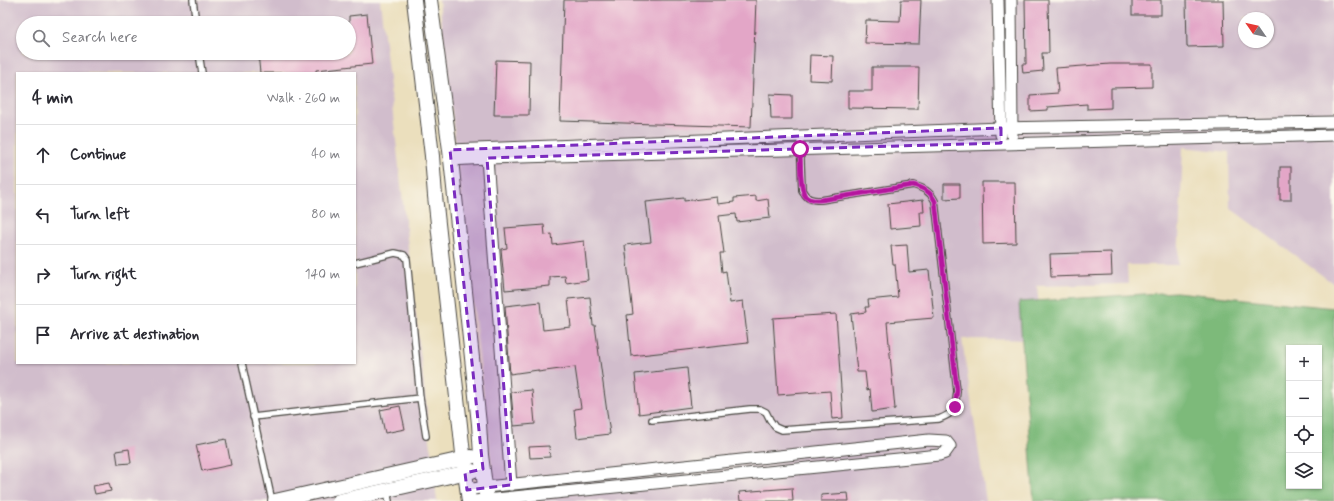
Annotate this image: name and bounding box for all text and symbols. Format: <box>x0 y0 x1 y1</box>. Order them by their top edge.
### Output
north arrow <box>1238 12 1274 48</box>
search box <box>16 16 356 60</box>
icon: search <box>30 27 52 49</box>
text: Search here <box>62 28 138 48</box>
text: 4 min <box>32 87 73 109</box>
text: Walk · 260 m <box>267 90 340 107</box>
route start <box>791 140 809 158</box>
icon: ahead <box>32 144 54 166</box>
text: Continue <box>70 145 126 165</box>
text: 40 m <box>311 146 340 163</box>
icon: left <box>32 204 54 226</box>
text: Turn left <box>70 205 130 225</box>
text: 80 m <box>311 206 340 223</box>
icon: right <box>32 264 54 286</box>
text: Turn right <box>70 265 137 285</box>
text: 140 m <box>305 266 340 283</box>
icon: arrive <box>32 324 54 346</box>
text: Arrive at destination <box>70 325 199 345</box>
map controls <box>1286 345 1322 489</box>
button: + <box>1286 345 1322 381</box>
button: − <box>1286 381 1322 417</box>
route end <box>946 398 964 416</box>
button: locate <box>1286 417 1322 453</box>
button: layers <box>1286 453 1322 489</box>

